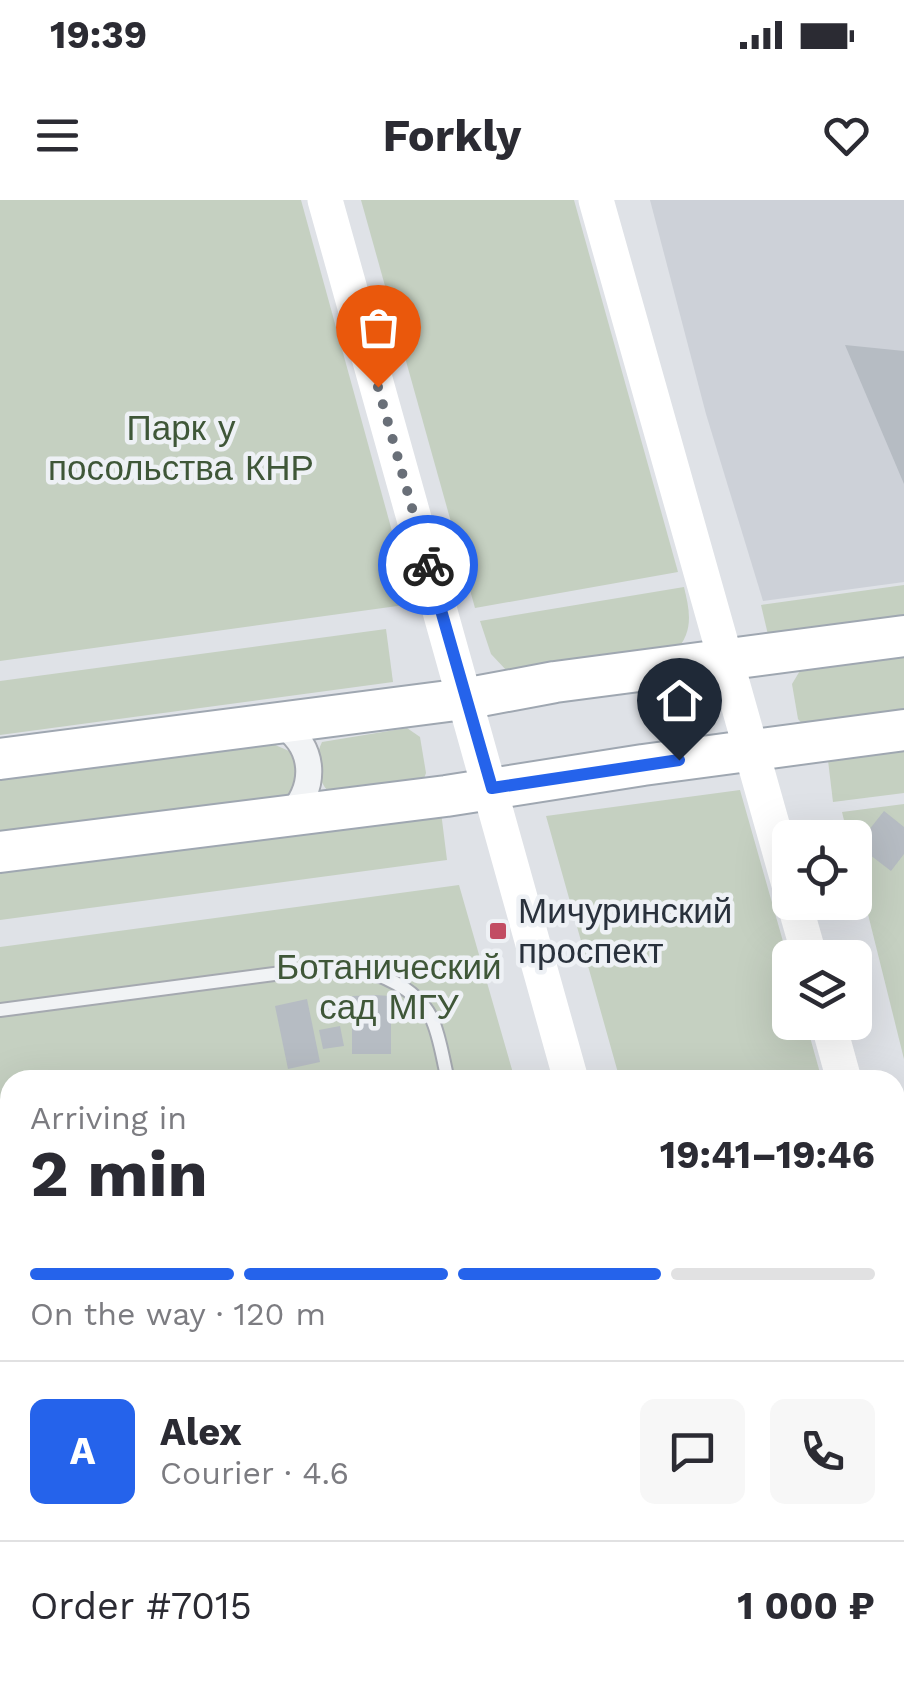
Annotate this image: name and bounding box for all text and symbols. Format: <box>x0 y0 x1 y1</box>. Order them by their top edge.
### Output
text: 19:39 <box>50 13 147 57</box>
icon: menu <box>30 108 85 163</box>
icon: heart <box>819 108 874 163</box>
text: Forkly <box>383 109 521 162</box>
pin <box>336 285 421 388</box>
icon: bag <box>351 300 406 355</box>
park label: Парк у посольства КНР <box>48 407 314 489</box>
courier <box>378 515 478 615</box>
icon: bike <box>401 538 456 593</box>
pin <box>637 658 722 761</box>
icon: home <box>652 673 707 728</box>
map controls <box>772 820 872 1040</box>
button: locate <box>772 820 872 920</box>
place label: Мичуринский проспект <box>518 890 732 972</box>
marker: Мичуринский проспект <box>487 920 509 942</box>
button: layers <box>772 940 872 1040</box>
park label: Ботанический сад МГУ <box>276 946 502 1028</box>
text: Arriving in <box>30 1099 187 1137</box>
text: 19:41–19:46 <box>660 1133 875 1177</box>
text: 2 min <box>30 1136 208 1212</box>
text: On the way · 120 m <box>30 1295 326 1333</box>
button: chat <box>640 1399 745 1504</box>
button: phone <box>770 1399 875 1504</box>
text: Alex <box>160 1410 242 1454</box>
text: A <box>70 1429 95 1473</box>
text: Courier · 4.6 <box>160 1454 349 1492</box>
text: Order #7015 <box>30 1584 252 1628</box>
text: 1 000 ₽ <box>737 1584 875 1628</box>

